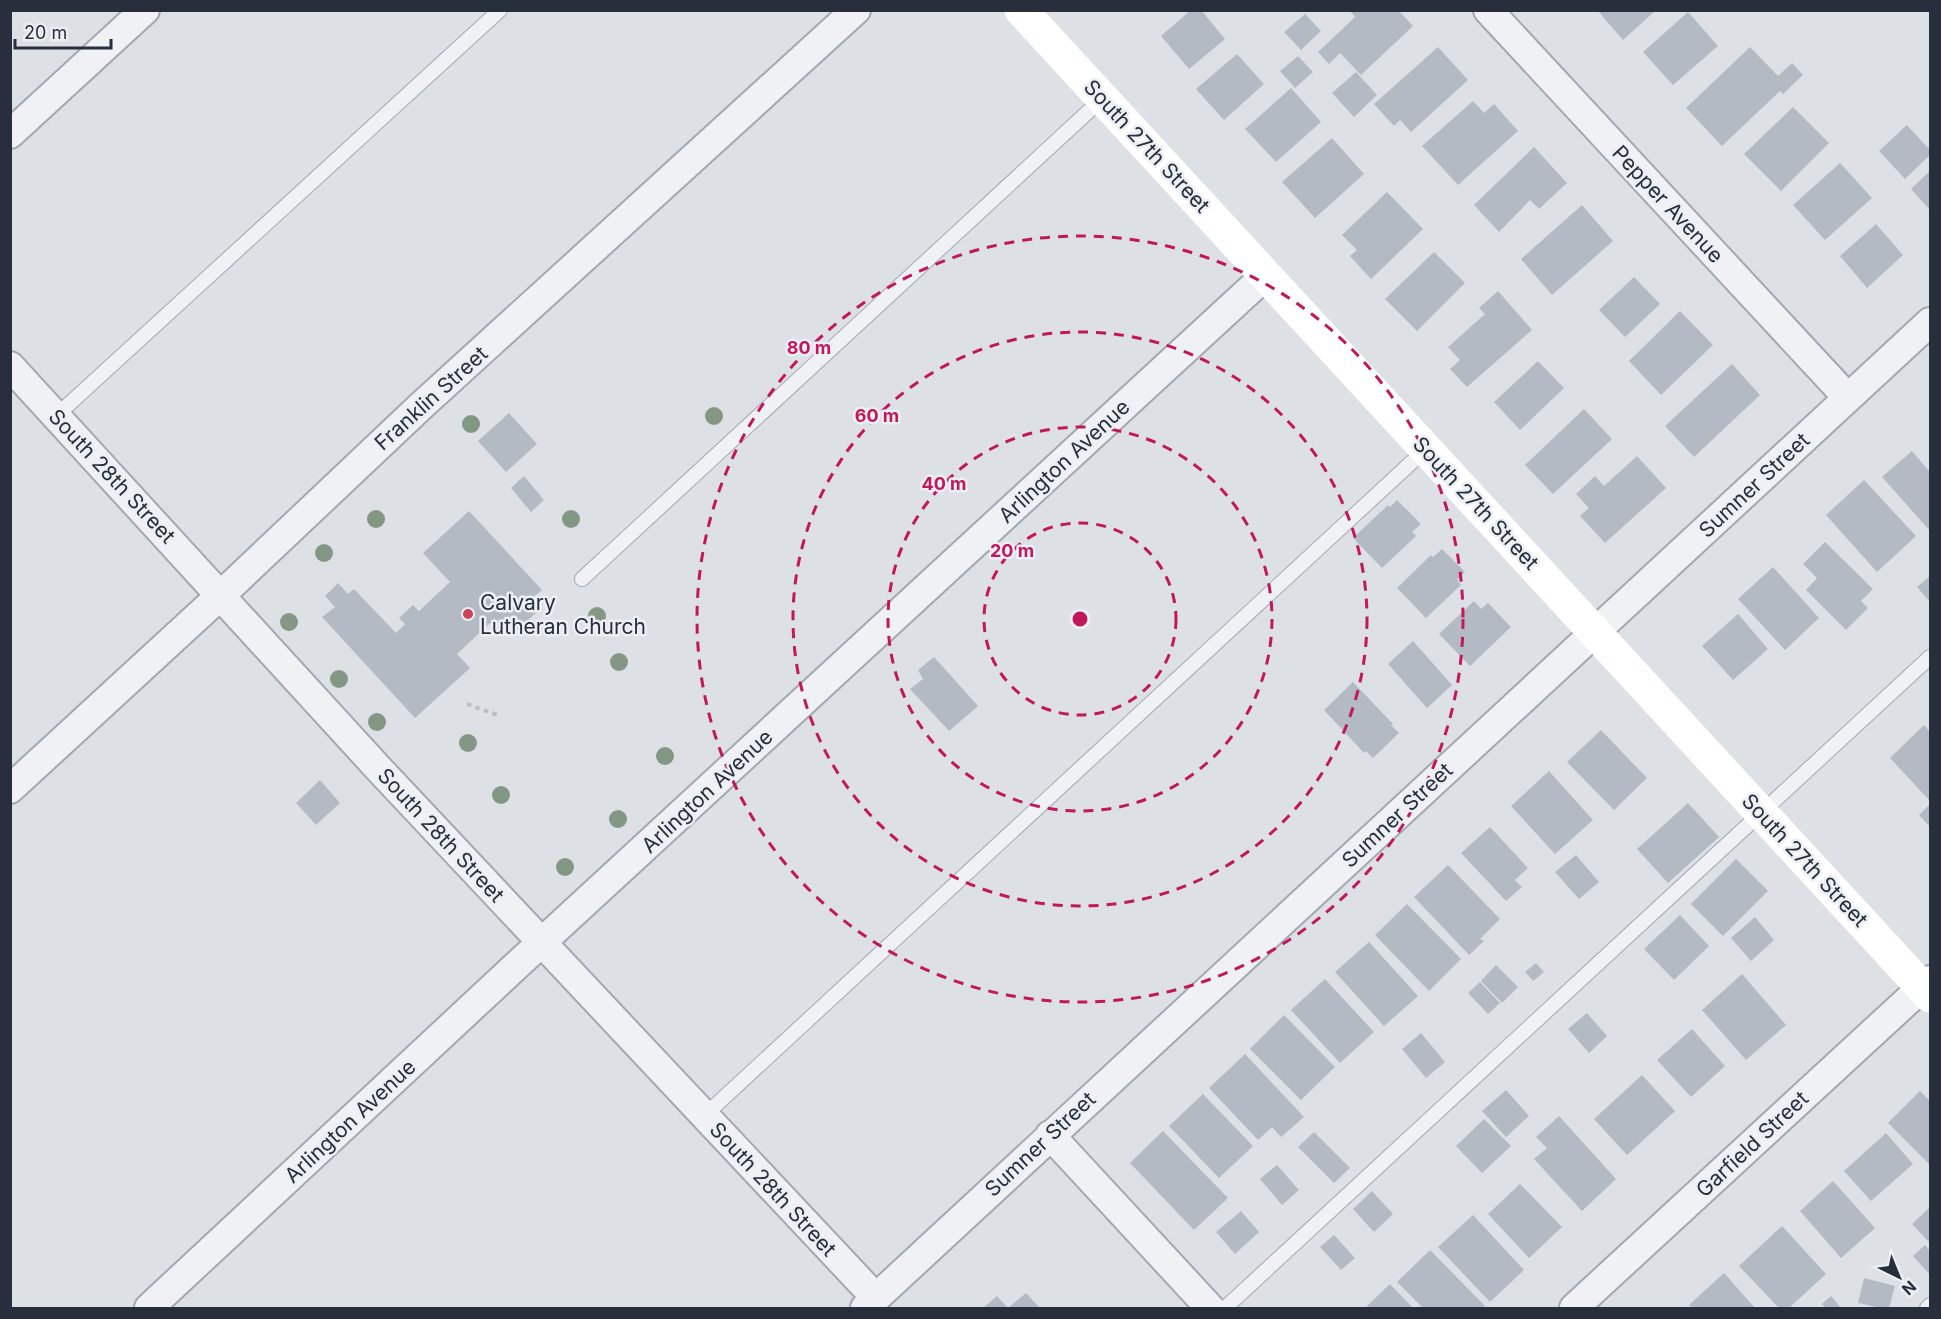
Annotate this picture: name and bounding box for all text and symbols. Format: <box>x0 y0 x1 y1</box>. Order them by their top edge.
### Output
scale bar <box>15 12 111 50</box>
text: 20 m <box>24 22 67 43</box>
street label: South 27th Street <box>1079 74 1215 218</box>
street label: Pepper Avenue <box>1607 140 1729 268</box>
text: 80 m <box>787 337 831 358</box>
street label: Franklin Street <box>369 341 493 455</box>
street label: Arlington Avenue <box>993 394 1135 528</box>
street label: South 28th Street <box>44 404 181 548</box>
text: 60 m <box>855 405 899 426</box>
street label: Sumner Street <box>1694 427 1815 543</box>
street label: South 27th Street <box>1408 431 1544 575</box>
text: 40 m <box>922 473 967 494</box>
text: 20 m <box>990 540 1034 561</box>
place label: Calvary Lutheran Church <box>480 590 646 639</box>
marker: Calvary Lutheran Church <box>461 607 475 621</box>
centre of rings <box>1070 609 1090 629</box>
street label: Arlington Avenue <box>636 724 778 858</box>
street label: Sumner Street <box>1337 757 1458 873</box>
street label: South 28th Street <box>373 763 510 907</box>
street label: South 27th Street <box>1737 788 1873 932</box>
street label: Arlington Avenue <box>279 1054 421 1188</box>
street label: Sumner Street <box>980 1086 1101 1202</box>
street label: Garfield Street <box>1691 1086 1813 1202</box>
street label: South 28th Street <box>705 1117 842 1261</box>
north arrow <box>1869 1247 1929 1307</box>
text: N <box>1898 1276 1921 1299</box>

